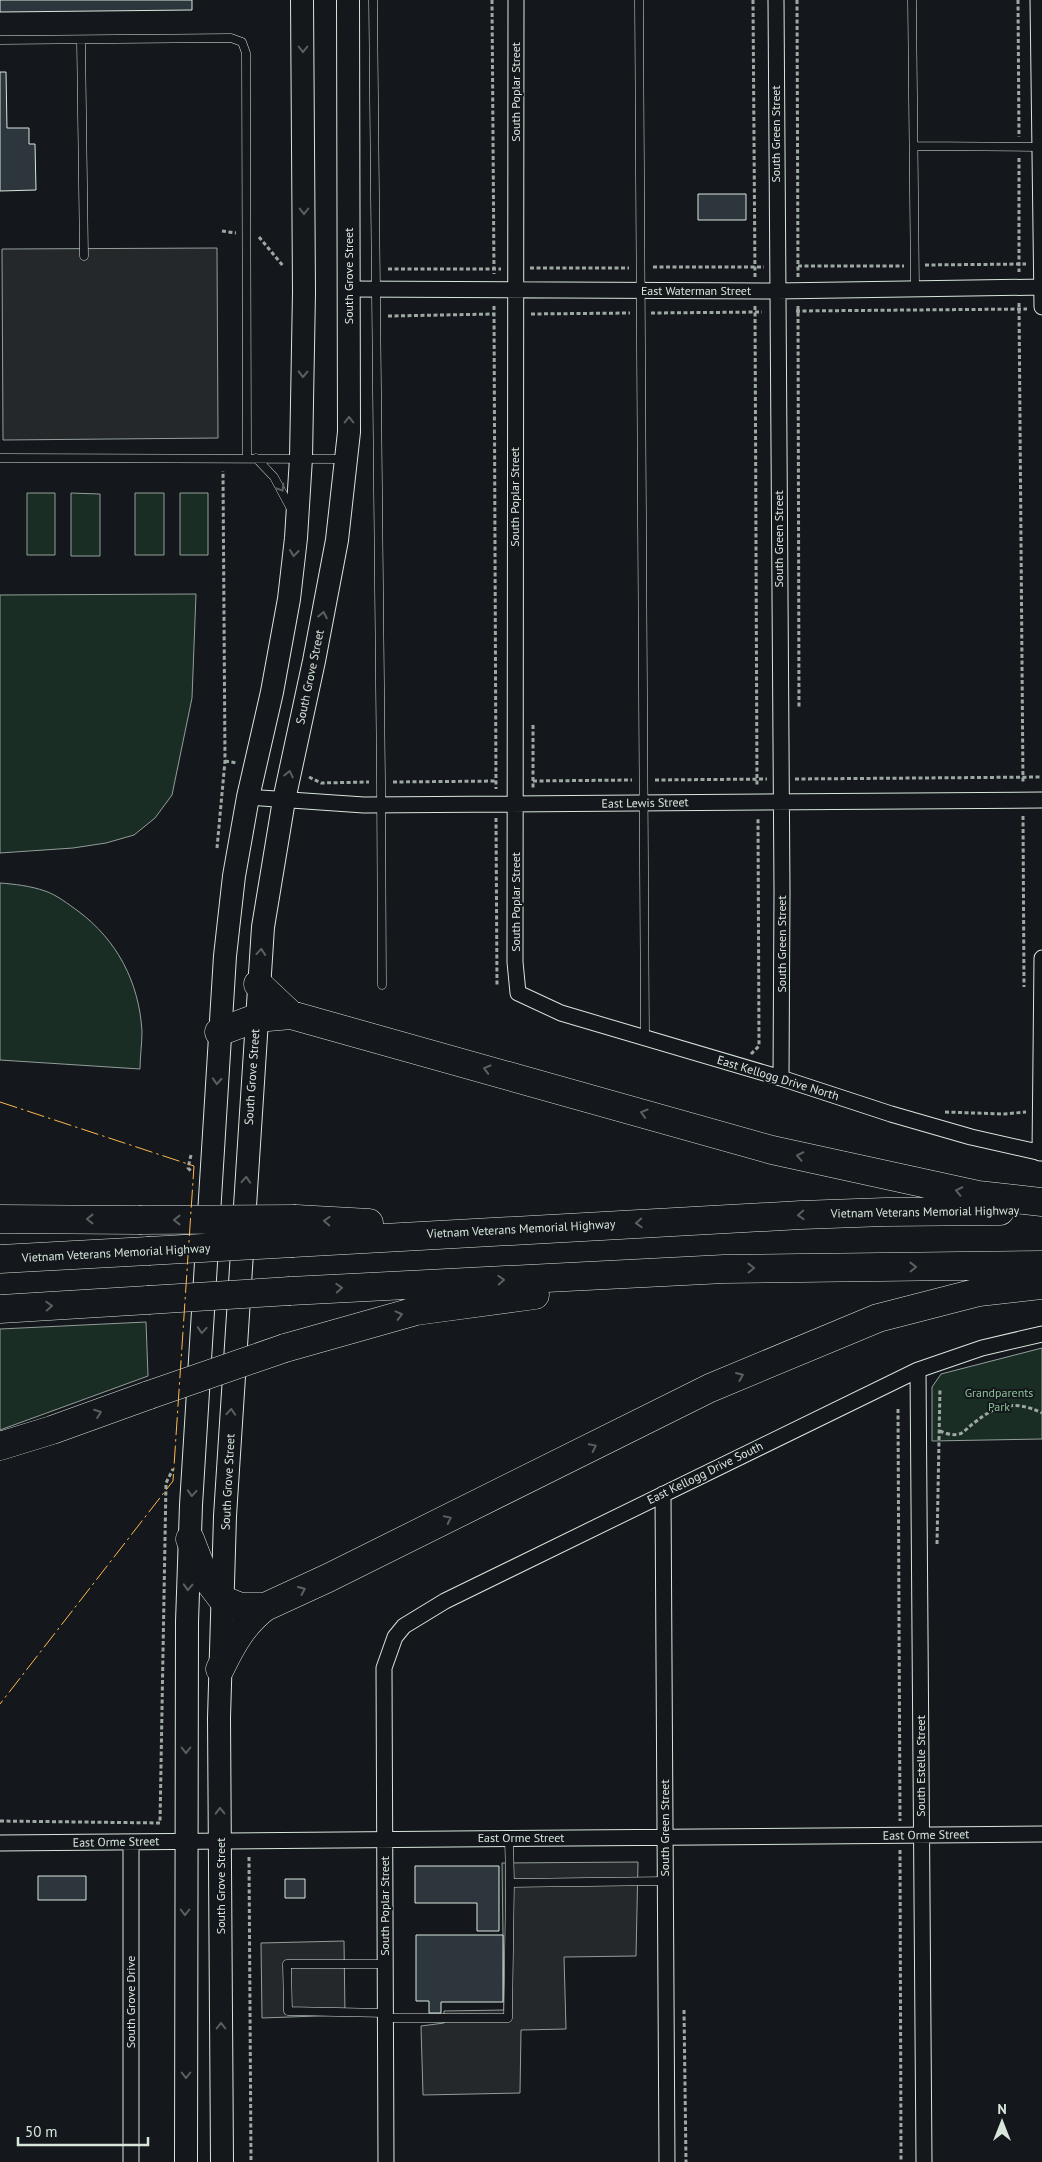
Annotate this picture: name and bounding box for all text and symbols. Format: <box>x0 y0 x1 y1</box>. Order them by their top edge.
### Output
street label: South Poplar Street <box>508 42 523 142</box>
one-way arrow <box>298 45 308 53</box>
street label: South Green Street <box>768 85 783 183</box>
one-way arrow <box>299 208 309 215</box>
street label: South Grove Street <box>341 228 356 324</box>
street label: East Waterman Street <box>641 283 751 298</box>
one-way arrow <box>297 370 308 378</box>
one-way arrow <box>344 415 354 423</box>
street label: South Poplar Street <box>507 447 522 547</box>
one-way arrow <box>274 483 284 492</box>
street label: South Green Street <box>771 490 786 588</box>
one-way arrow <box>289 550 300 558</box>
one-way arrow <box>317 611 328 620</box>
street label: South Grove Street <box>292 628 327 726</box>
one-way arrow <box>284 770 294 779</box>
street label: East Lewis Street <box>601 794 689 811</box>
street label: South Poplar Street <box>508 852 523 952</box>
street label: South Green Street <box>774 895 789 993</box>
one-way arrow <box>255 947 266 955</box>
street label: South Grove Street <box>241 1028 262 1126</box>
street label: East Kellogg Drive North <box>715 1052 841 1103</box>
one-way arrow <box>484 1064 492 1074</box>
one-way arrow <box>211 1077 222 1085</box>
one-way arrow <box>640 1109 648 1119</box>
one-way arrow <box>796 1151 805 1162</box>
one-way arrow <box>240 1175 251 1183</box>
one-way arrow <box>955 1186 963 1197</box>
street label: Vietnam Veterans Memorial Highway <box>829 1202 1020 1221</box>
one-way arrow <box>797 1210 804 1220</box>
one-way arrow <box>86 1214 94 1224</box>
one-way arrow <box>173 1215 180 1225</box>
one-way arrow <box>323 1215 331 1226</box>
street label: Vietnam Veterans Memorial Highway <box>425 1216 616 1241</box>
one-way arrow <box>634 1218 642 1228</box>
street label: Vietnam Veterans Memorial Highway <box>20 1240 211 1265</box>
one-way arrow <box>910 1262 917 1272</box>
one-way arrow <box>747 1263 755 1274</box>
one-way arrow <box>497 1275 505 1286</box>
one-way arrow <box>335 1283 343 1294</box>
one-way arrow <box>45 1301 53 1312</box>
one-way arrow <box>395 1310 403 1321</box>
one-way arrow <box>197 1327 208 1335</box>
one-way arrow <box>735 1372 744 1383</box>
park label: Grandparents Park <box>965 1385 1033 1414</box>
one-way arrow <box>226 1407 237 1415</box>
one-way arrow <box>94 1409 102 1419</box>
street label: South Grove Street <box>217 1433 238 1531</box>
street label: East Kellogg Drive South <box>644 1438 765 1507</box>
one-way arrow <box>588 1443 597 1453</box>
one-way arrow <box>187 1489 198 1497</box>
one-way arrow <box>443 1515 452 1525</box>
one-way arrow <box>183 1584 194 1592</box>
one-way arrow <box>297 1586 306 1597</box>
street label: South Estelle Street <box>913 1715 928 1817</box>
one-way arrow <box>181 1746 191 1754</box>
street label: South Green Street <box>657 1779 672 1877</box>
one-way arrow <box>215 1807 225 1814</box>
street label: East Orme Street <box>883 1826 969 1843</box>
street label: East Orme Street <box>478 1830 564 1845</box>
street label: East Orme Street <box>73 1833 159 1850</box>
street label: South Grove Street <box>213 1838 228 1934</box>
street label: South Poplar Street <box>377 1856 392 1956</box>
one-way arrow <box>180 1909 190 1917</box>
street label: South Grove Drive <box>123 1956 138 2048</box>
one-way arrow <box>216 2022 226 2030</box>
one-way arrow <box>181 2072 191 2079</box>
north arrow <box>977 2097 1027 2147</box>
text: N <box>997 2100 1007 2118</box>
scale bar <box>18 2114 148 2146</box>
text: 50 m <box>25 2122 58 2141</box>

